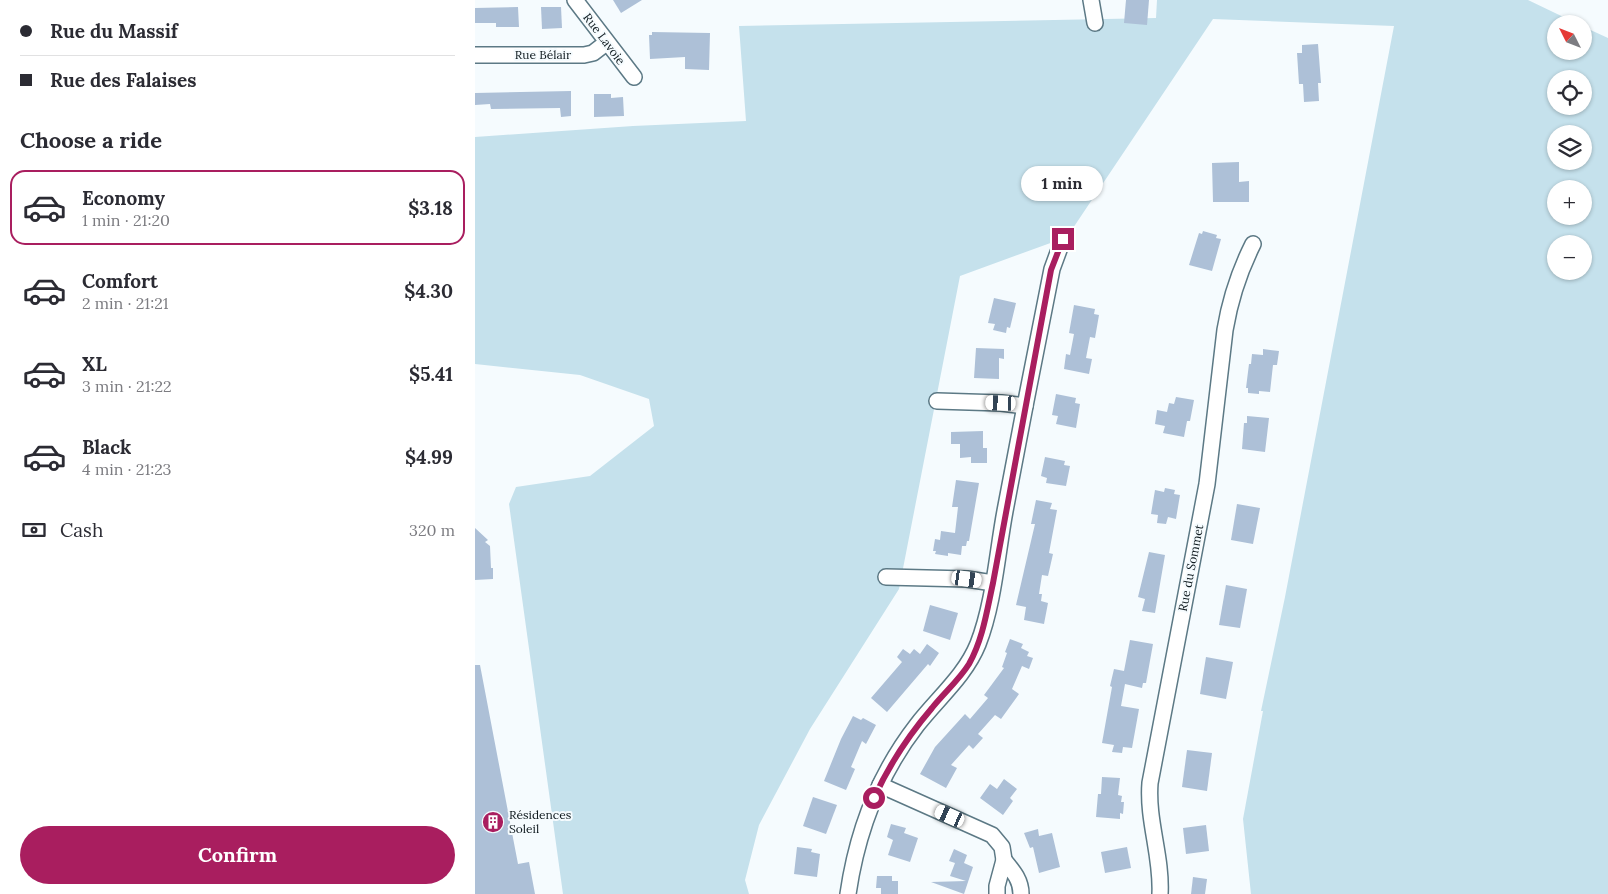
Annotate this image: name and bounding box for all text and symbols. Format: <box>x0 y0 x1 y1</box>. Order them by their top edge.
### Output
street label: Rue Lavoie <box>580 10 629 68</box>
north arrow <box>1547 15 1593 60</box>
map controls <box>1547 15 1592 280</box>
text: Rue du Massif <box>50 19 178 43</box>
street label: Rue Bélair <box>515 47 572 62</box>
text: Rue des Falaises <box>50 68 196 92</box>
button: locate <box>1547 70 1592 115</box>
button: layers <box>1547 125 1592 170</box>
text: Choose a ride <box>20 126 162 154</box>
callout: 1 min <box>1022 166 1104 202</box>
text: 1 min <box>1042 173 1082 193</box>
button: + <box>1547 180 1592 225</box>
icon: car <box>22 185 67 230</box>
text: Economy <box>82 186 165 210</box>
text: $3.18 <box>408 196 453 220</box>
text: 1 min · 21:20 <box>82 210 170 230</box>
route end <box>1052 228 1074 250</box>
button: − <box>1547 235 1592 280</box>
icon: car <box>22 268 67 313</box>
text: Comfort <box>82 269 158 293</box>
text: $4.30 <box>404 279 453 303</box>
text: 2 min · 21:21 <box>82 293 169 313</box>
icon: car <box>22 351 67 396</box>
text: XL <box>82 352 107 376</box>
text: $5.41 <box>409 362 453 386</box>
text: 3 min · 21:22 <box>82 376 172 396</box>
car <box>985 395 1016 411</box>
icon: car <box>22 434 67 479</box>
text: Black <box>82 435 131 459</box>
text: $4.99 <box>405 445 453 469</box>
text: 4 min · 21:23 <box>82 459 172 479</box>
icon: cash <box>20 516 48 544</box>
text: Cash <box>60 518 103 542</box>
text: 320 m <box>409 520 455 540</box>
street label: Rue du Sommet <box>1175 523 1206 613</box>
car <box>951 569 982 589</box>
route start <box>863 787 885 809</box>
car <box>933 803 966 829</box>
place label: Résidences Soleil <box>509 807 572 836</box>
building icon: Résidences Soleil <box>481 810 505 834</box>
button: Confirm <box>20 826 455 884</box>

